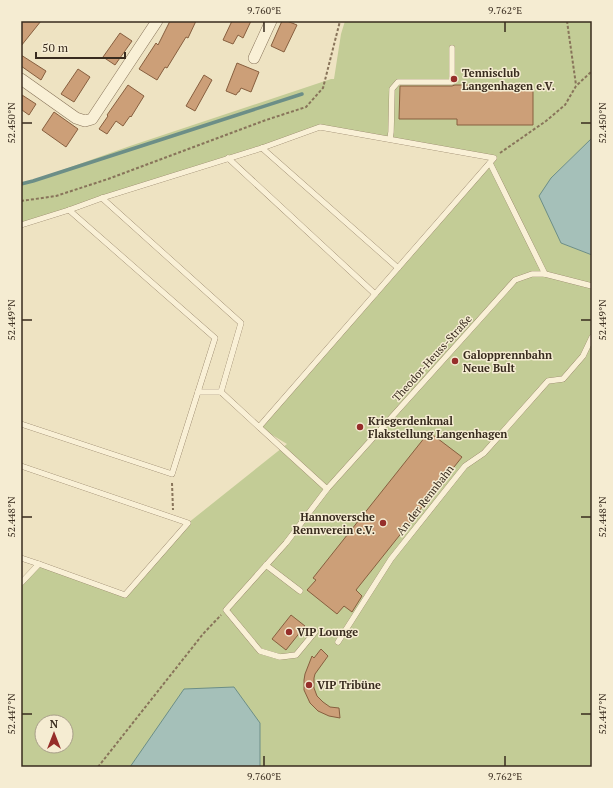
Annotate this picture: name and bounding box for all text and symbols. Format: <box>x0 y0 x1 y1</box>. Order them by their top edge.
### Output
text: 9.760°E <box>247 4 281 17</box>
text: 9.762°E <box>488 4 522 17</box>
scale bar <box>36 34 125 60</box>
text: 50 m <box>42 40 69 55</box>
place label: Tennisclub Langenhagen e.V. <box>462 66 555 93</box>
marker: Tennisclub Langenhagen e.V. <box>449 74 459 84</box>
text: 52.450°N <box>5 102 18 144</box>
text: 52.450°N <box>596 102 609 144</box>
text: 52.449°N <box>5 299 18 341</box>
text: 52.449°N <box>596 299 609 341</box>
street label: Theodor-Heuss-Straße <box>389 311 475 404</box>
place label: Galopprennbahn Neue Bult <box>463 348 552 375</box>
marker: Galopprennbahn Neue Bult <box>450 356 460 366</box>
place label: Kriegerdenkmal Flakstellung Langenhagen <box>368 414 507 441</box>
marker: Kriegerdenkmal Flakstellung Langenhagen <box>355 422 365 432</box>
street label: An der Rennbahn <box>393 462 457 538</box>
text: 52.448°N <box>5 496 18 538</box>
text: 52.448°N <box>596 496 609 538</box>
place label: Hannoversche Rennverein e.V. <box>293 510 375 537</box>
marker: Hannoversche Rennverein e.V. <box>378 518 388 528</box>
place label: VIP Lounge <box>297 625 358 639</box>
marker: VIP Lounge <box>284 627 294 637</box>
place label: VIP Tribüne <box>317 678 381 692</box>
marker: VIP Tribüne <box>304 680 314 690</box>
text: 52.447°N <box>5 693 18 735</box>
text: 52.447°N <box>596 693 609 735</box>
north arrow <box>34 714 74 754</box>
text: N <box>50 717 59 731</box>
text: 9.760°E <box>247 770 281 783</box>
text: 9.762°E <box>488 770 522 783</box>

